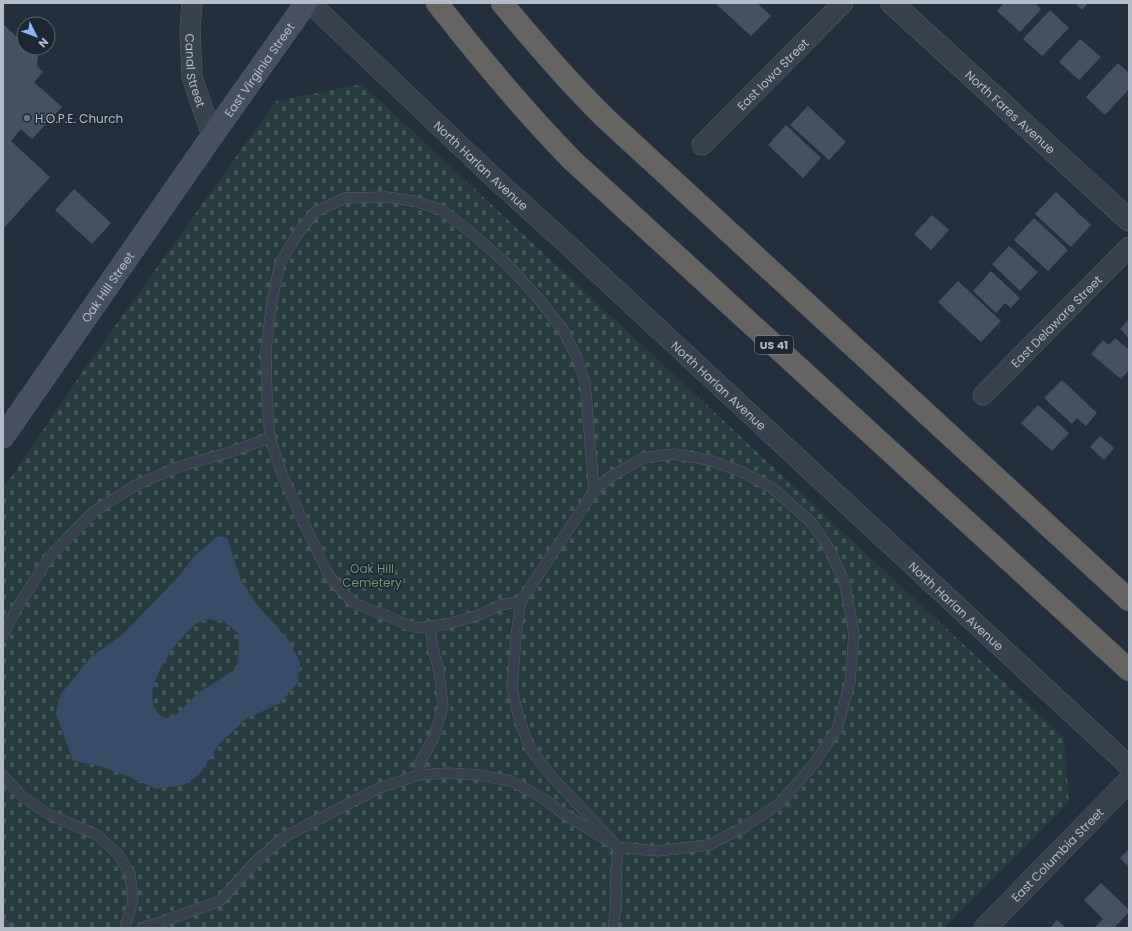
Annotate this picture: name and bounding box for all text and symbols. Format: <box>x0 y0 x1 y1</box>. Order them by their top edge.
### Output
north arrow <box>16 16 56 56</box>
street label: East Virginia Street <box>220 19 298 120</box>
street label: Canal Street <box>182 33 210 109</box>
text: N <box>35 34 52 51</box>
street label: East Iowa Street <box>733 34 812 114</box>
street label: North Fares Avenue <box>962 66 1059 157</box>
place label: H.O.P.E. Church <box>35 110 123 127</box>
marker: H.O.P.E. Church <box>22 113 32 123</box>
street label: North Harlan Avenue <box>430 117 532 214</box>
street label: Oak Hill Street <box>77 248 138 325</box>
street label: East Delaware Street <box>1007 271 1105 371</box>
road number: US 41 <box>755 336 793 354</box>
street label: North Harlan Avenue <box>668 337 770 434</box>
street label: North Harlan Avenue <box>905 557 1008 654</box>
park label: Oak Hill Cemetery <box>342 560 402 591</box>
street label: East Columbia Street <box>1007 804 1107 905</box>

